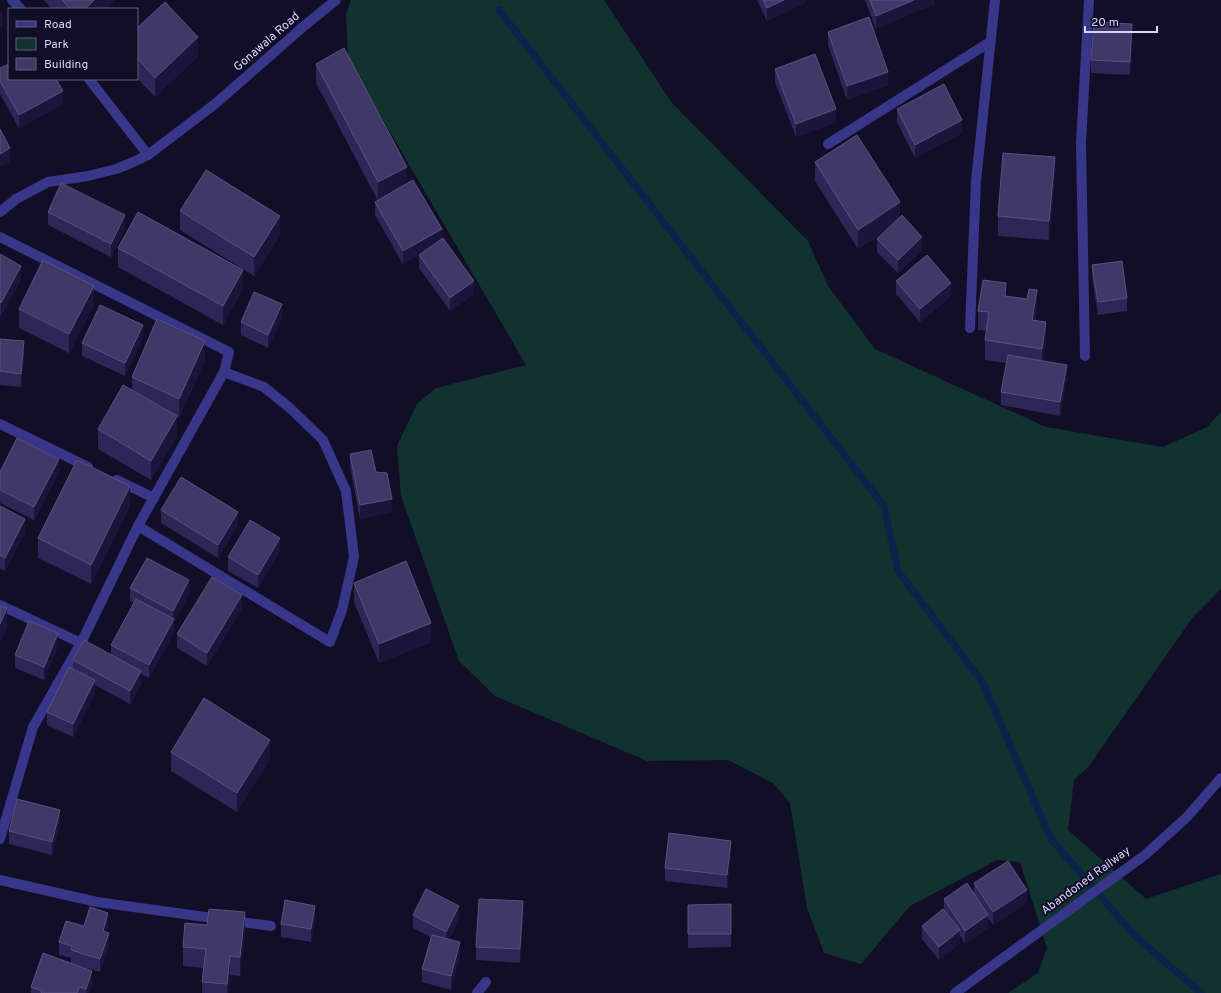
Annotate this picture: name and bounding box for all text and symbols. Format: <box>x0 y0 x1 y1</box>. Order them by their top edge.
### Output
legend <box>8 8 138 80</box>
scale bar <box>1085 8 1157 34</box>
street label: Gonawala Road <box>231 9 303 75</box>
text: 20 m <box>1091 15 1119 31</box>
text: Road <box>44 17 72 33</box>
text: Park <box>44 37 69 53</box>
text: Building <box>44 57 88 73</box>
street label: Abandoned Railway <box>1038 843 1134 919</box>

